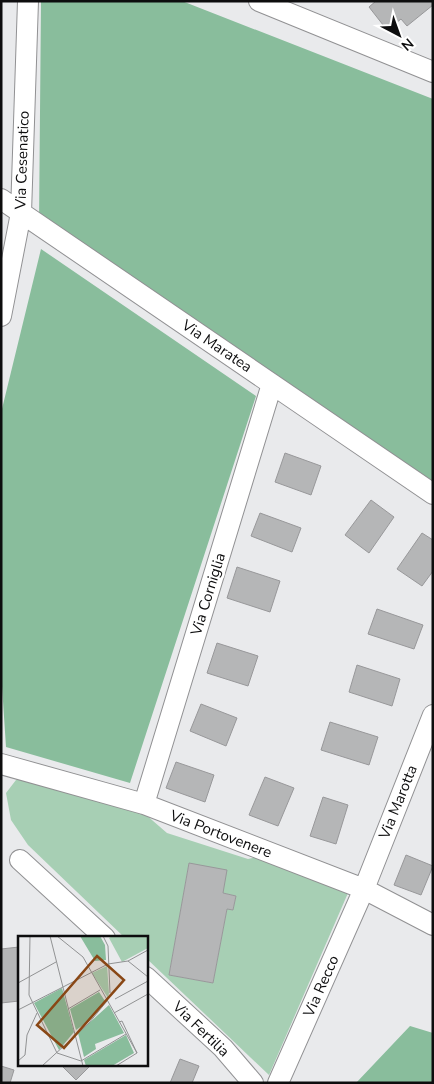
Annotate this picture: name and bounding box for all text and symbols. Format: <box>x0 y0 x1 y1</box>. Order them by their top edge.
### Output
north arrow <box>374 10 424 60</box>
text: N <box>397 34 417 55</box>
street label: Via Cesenatico <box>10 110 34 211</box>
street label: Via Maratea <box>177 315 256 377</box>
street label: Via Corniglia <box>186 550 230 639</box>
street label: Via Marotta <box>374 762 422 843</box>
street label: Via Portovenere <box>166 805 275 863</box>
inset map <box>18 936 148 1066</box>
street label: Via Recco <box>298 952 343 1021</box>
street label: Via Fertilia <box>167 996 234 1061</box>

